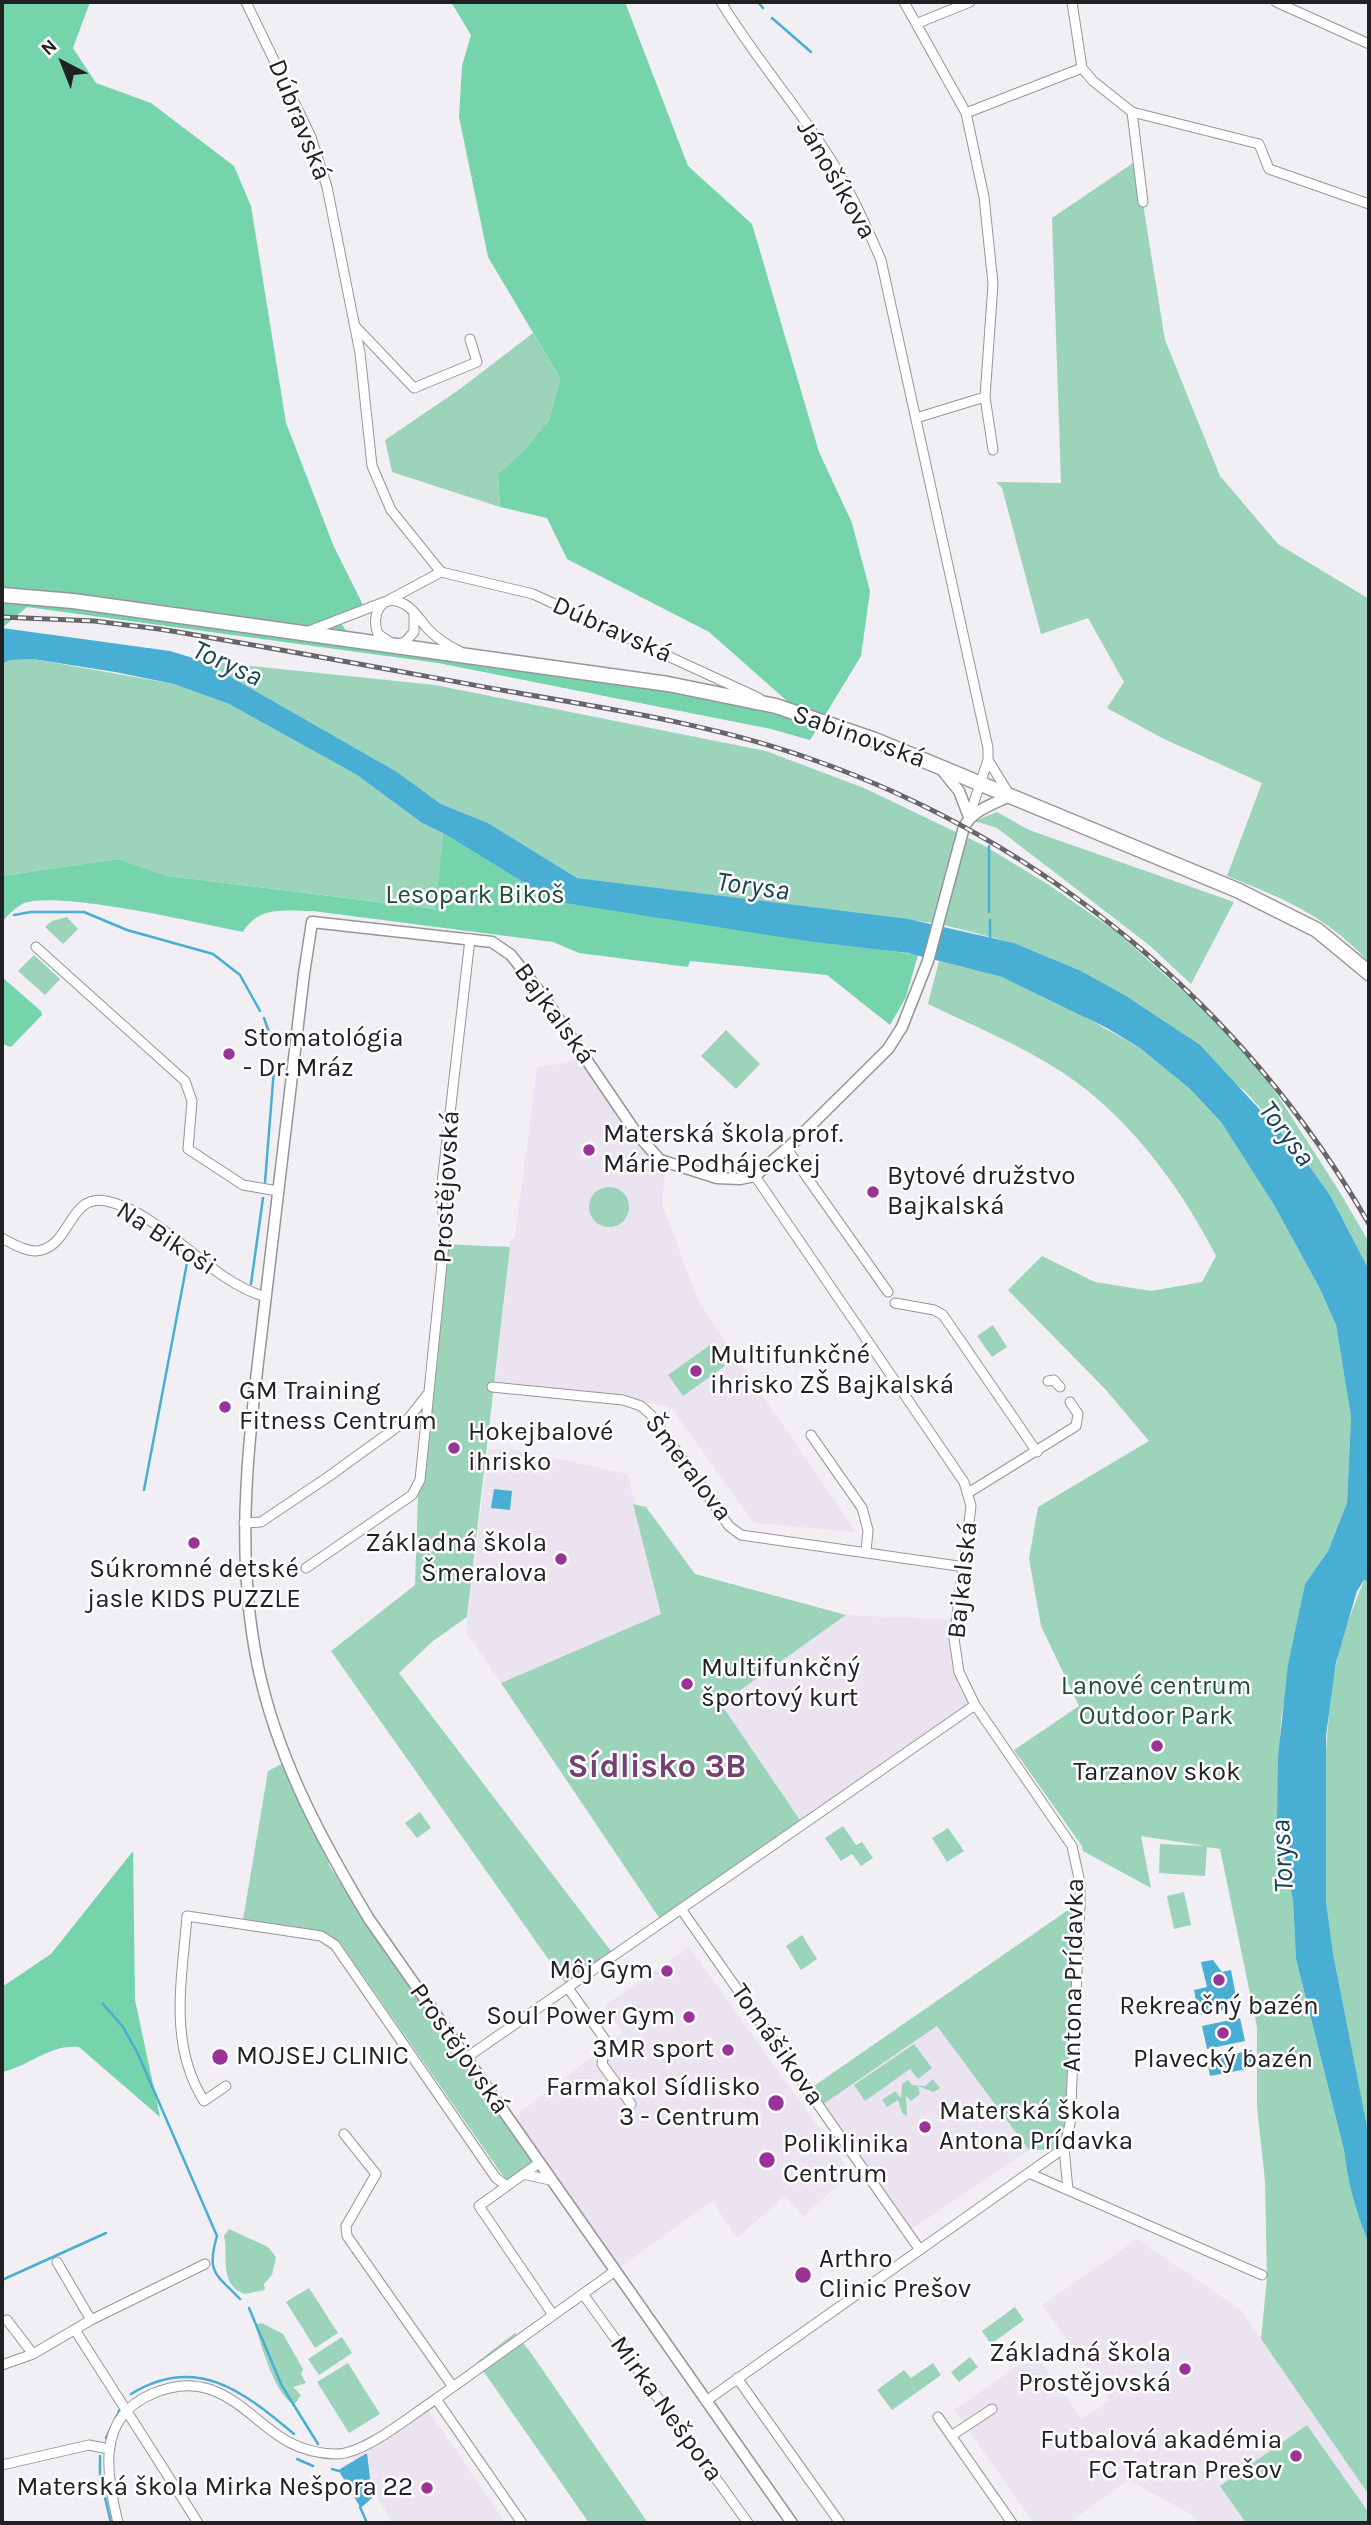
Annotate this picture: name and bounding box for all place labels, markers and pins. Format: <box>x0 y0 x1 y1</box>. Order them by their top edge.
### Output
place label: Stomatológia - Dr. Mráz <box>243 1023 404 1084</box>
marker: Stomatológia - Dr. Mráz <box>221 1046 237 1062</box>
place label: Materská škola prof. Márie Podhájeckej <box>603 1119 843 1180</box>
marker: Materská škola prof. Márie Podhájeckej <box>581 1142 597 1158</box>
place label: Bytové družstvo Bajkalská <box>887 1161 1075 1222</box>
marker: Bytové družstvo Bajkalská <box>865 1184 881 1200</box>
place label: Multifunkčné ihrisko ZŠ Bajkalská <box>710 1340 954 1402</box>
marker: Multifunkčné ihrisko ZŠ Bajkalská <box>688 1363 704 1379</box>
place label: GM Training Fitness Centrum <box>239 1376 437 1438</box>
marker: GM Training Fitness Centrum <box>217 1399 233 1415</box>
place label: Hokejbalové ihrisko <box>468 1417 613 1478</box>
marker: Hokejbalové ihrisko <box>446 1440 462 1456</box>
place label: Základná škola Šmeralova <box>365 1528 547 1590</box>
marker: Súkromné detské jasle KIDS PUZZLE <box>186 1535 202 1551</box>
marker: Základná škola Šmeralova <box>553 1551 569 1567</box>
place label: Súkromné detské jasle KIDS PUZZLE <box>87 1554 301 1616</box>
place label: Multifunkčný športový kurt <box>701 1653 860 1714</box>
marker: Multifunkčný športový kurt <box>679 1676 695 1692</box>
marker: Tarzanov skok <box>1149 1738 1165 1754</box>
place label: Tarzanov skok <box>1073 1757 1241 1789</box>
place label: Môj Gym <box>549 1955 653 1987</box>
marker: Môj Gym <box>659 1963 675 1979</box>
marker: Rekreačný bazén <box>1211 1972 1227 1988</box>
place label: Rekreačný bazén <box>1119 1991 1319 2023</box>
place label: Soul Power Gym <box>486 2001 675 2033</box>
marker: Soul Power Gym <box>681 2009 697 2025</box>
marker: Plavecký bazén <box>1215 2025 1231 2041</box>
place label: 3MR sport <box>592 2034 714 2066</box>
place label: MOJSEJ CLINIC <box>236 2041 409 2073</box>
marker: 3MR sport <box>720 2042 736 2058</box>
place label: Plavecký bazén <box>1133 2044 1313 2076</box>
marker: MOJSEJ CLINIC <box>210 2047 230 2067</box>
place label: Farmakol Sídlisko 3 - Centrum <box>546 2072 760 2134</box>
marker: Farmakol Sídlisko 3 - Centrum <box>766 2093 786 2113</box>
place label: Materská škola Antona Prídavka <box>939 2096 1133 2158</box>
marker: Materská škola Antona Prídavka <box>917 2119 933 2135</box>
place label: Poliklinika Centrum <box>783 2129 909 2190</box>
marker: Poliklinika Centrum <box>757 2150 777 2170</box>
place label: Arthro Clinic Prešov <box>819 2244 971 2306</box>
marker: Arthro Clinic Prešov <box>793 2265 813 2285</box>
place label: Základná škola Prostějovská <box>989 2338 1171 2400</box>
marker: Základná škola Prostějovská <box>1177 2361 1193 2377</box>
place label: Futbalová akadémia FC Tatran Prešov <box>1040 2425 1282 2486</box>
marker: Futbalová akadémia FC Tatran Prešov <box>1288 2448 1304 2464</box>
place label: Materská škola Mirka Nešpora 22 <box>17 2472 413 2504</box>
marker: Materská škola Mirka Nešpora 22 <box>419 2480 435 2496</box>

